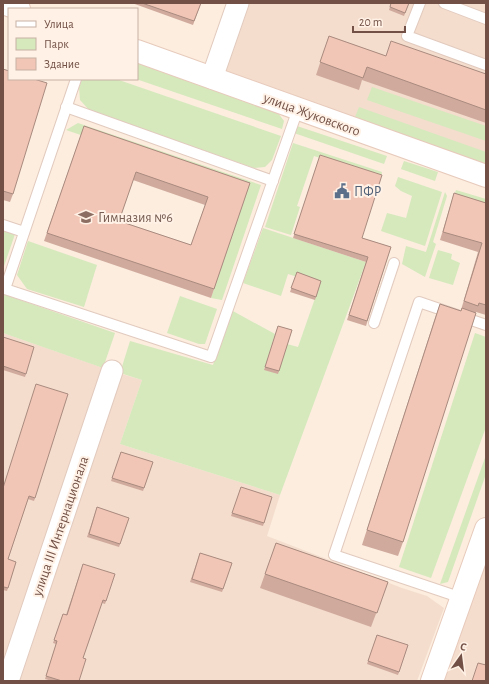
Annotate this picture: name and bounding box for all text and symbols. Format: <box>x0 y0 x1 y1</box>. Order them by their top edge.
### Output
legend <box>8 8 138 80</box>
scale bar <box>353 8 405 34</box>
text: 20 m <box>359 16 382 28</box>
text: Улица <box>44 18 74 30</box>
text: Парк <box>44 38 69 50</box>
text: Здание <box>44 58 80 70</box>
street label: улица Жуковского <box>260 91 362 139</box>
public building icon: ПФР <box>333 182 351 200</box>
place label: ПФР <box>354 185 381 199</box>
school or university icon: Гимназия №6 <box>77 208 95 226</box>
place label: Гимназия №6 <box>98 211 173 225</box>
street label: улица III Интернационала <box>30 454 92 599</box>
north arrow <box>441 636 481 676</box>
text: С <box>459 641 468 653</box>

